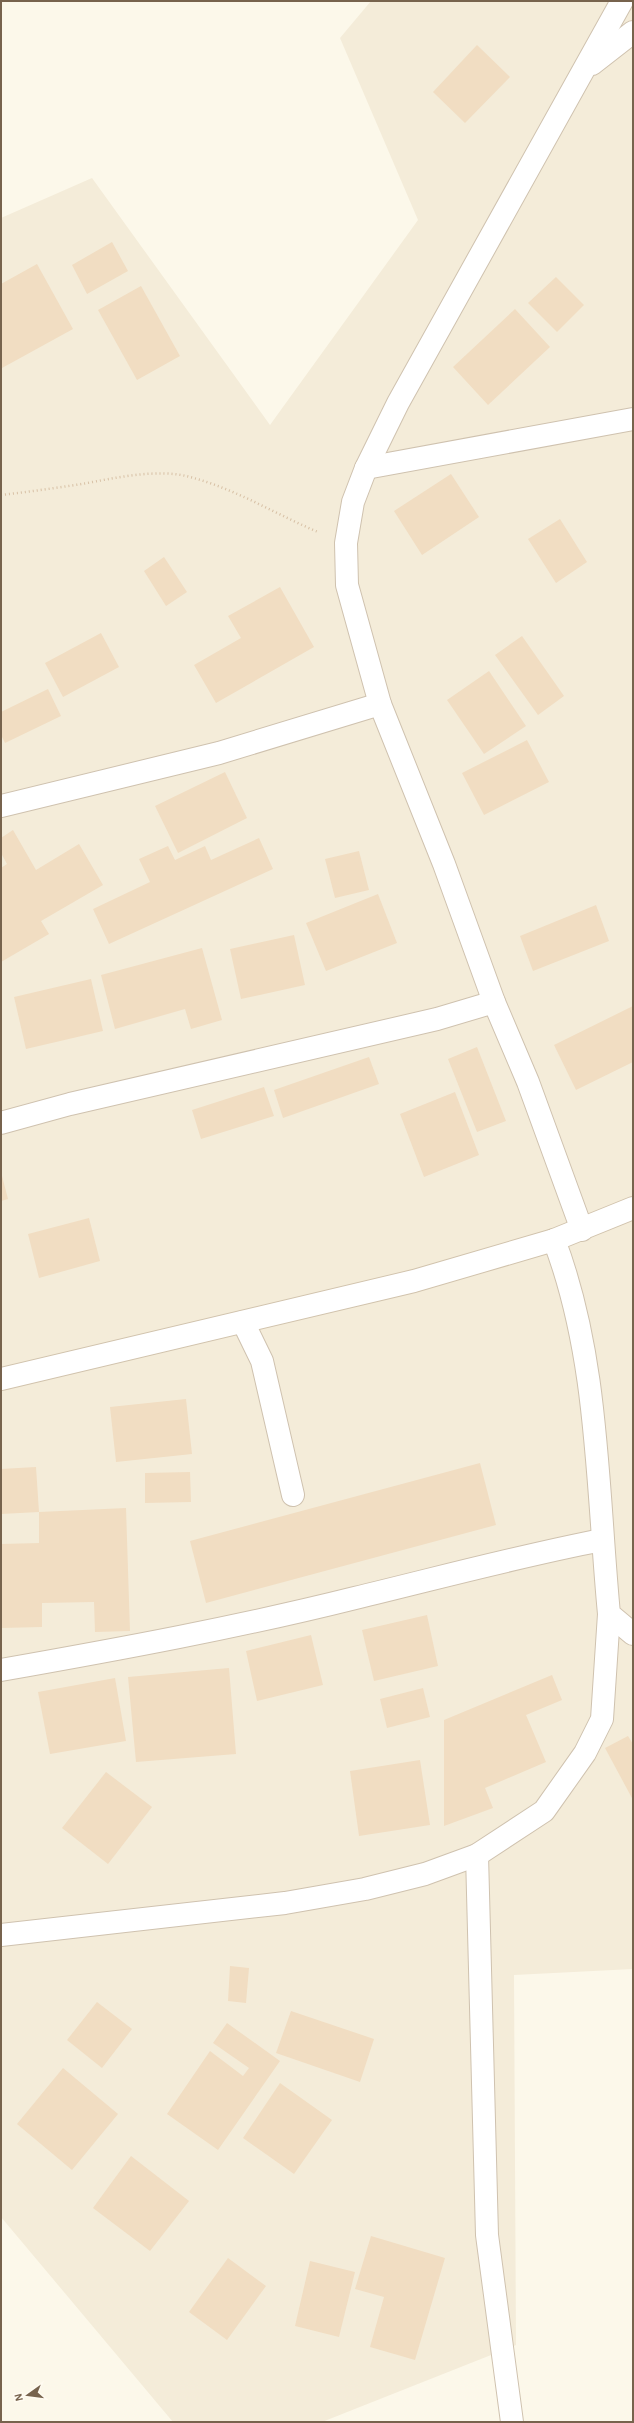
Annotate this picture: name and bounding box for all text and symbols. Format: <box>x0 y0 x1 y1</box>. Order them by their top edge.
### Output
north arrow <box>8 2375 48 2415</box>
text: N <box>13 2392 25 2402</box>

